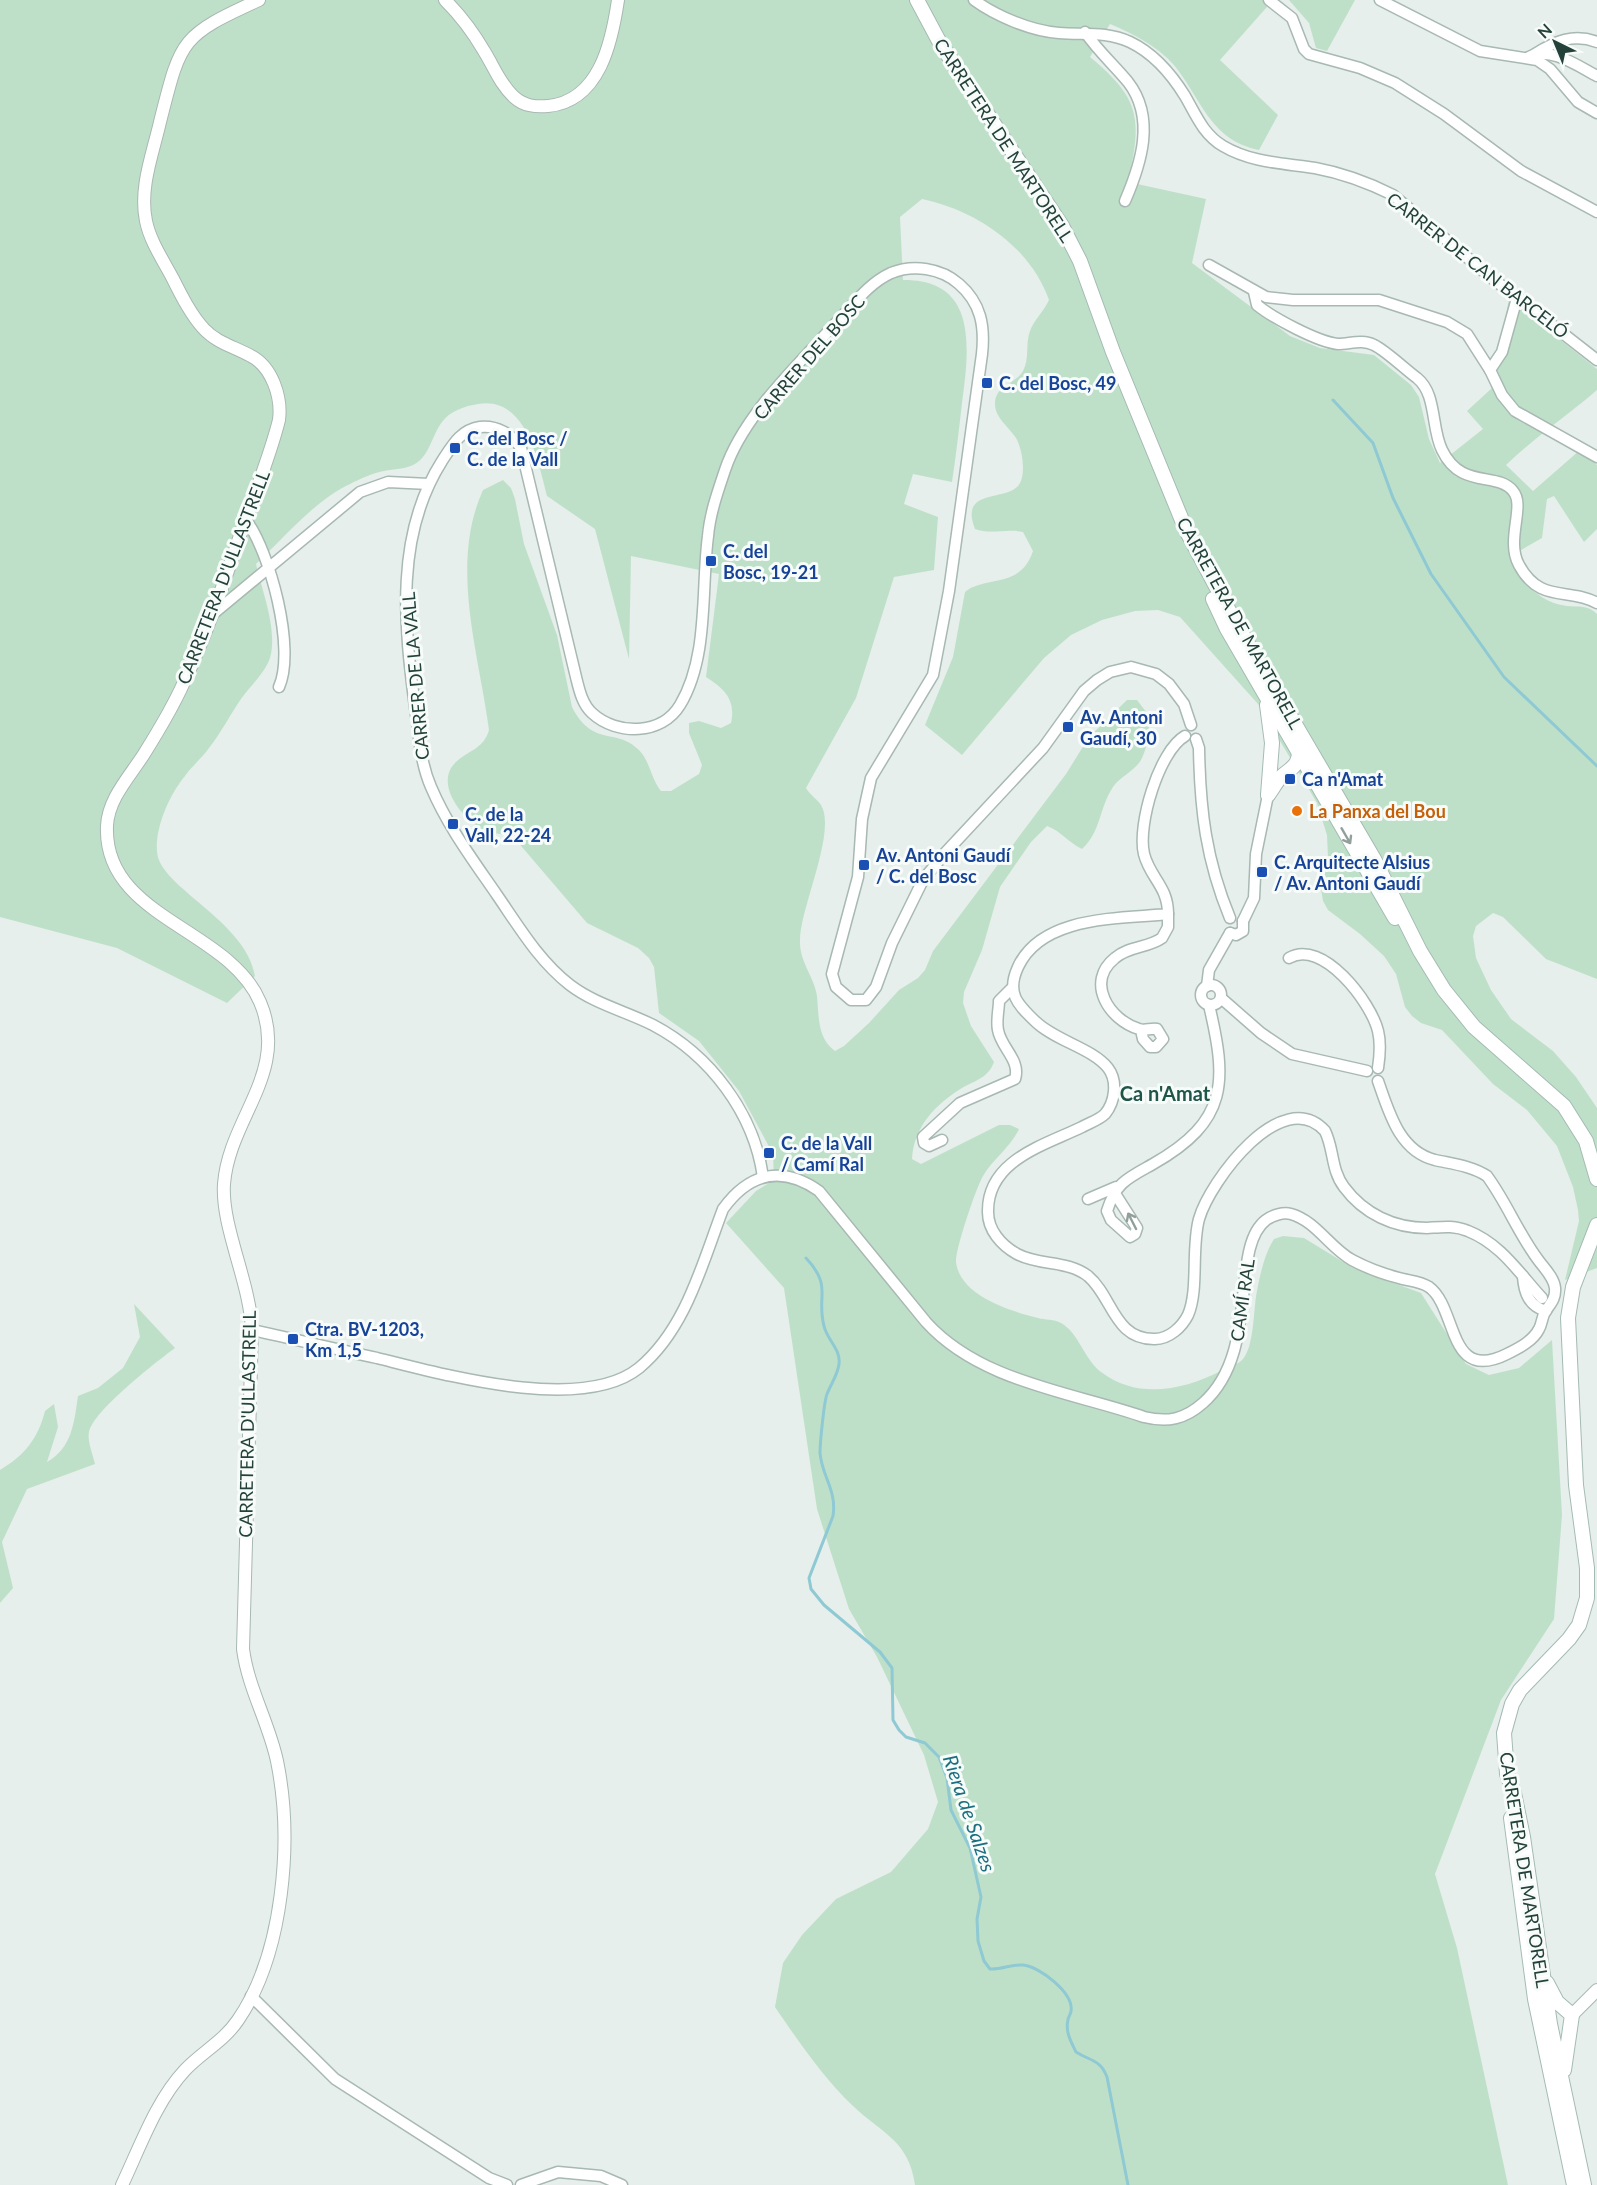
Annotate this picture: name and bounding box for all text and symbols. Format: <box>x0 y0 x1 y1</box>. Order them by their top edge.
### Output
north arrow <box>1525 12 1585 72</box>
text: N <box>1533 20 1555 42</box>
street label: CARRETERA DE MARTORELL <box>930 34 1078 246</box>
street label: CARRER DE CAN BARCELÓ <box>1383 187 1573 343</box>
street label: CARRER DEL BOSC <box>749 290 869 424</box>
place label: C. del Bosc, 49 <box>999 372 1116 394</box>
marker: C. del Bosc, 49 <box>980 376 994 390</box>
place label: C. del Bosc / C. de la Vall <box>467 427 568 470</box>
marker: C. del Bosc / C. de la Vall <box>448 441 462 455</box>
street label: CARRETERA D'ULLASTRELL <box>172 467 274 687</box>
street label: CARRETERA DE MARTORELL <box>1173 513 1307 733</box>
place label: C. del Bosc, 19-21 <box>723 540 819 583</box>
marker: C. del Bosc, 19-21 <box>704 554 718 568</box>
street label: CARRER DE LA VALL <box>397 591 433 761</box>
place label: Av. Antoni Gaudí, 30 <box>1079 706 1163 749</box>
marker: Av. Antoni Gaudí, 30 <box>1061 720 1075 734</box>
place label: Ca n'Amat <box>1302 768 1384 790</box>
marker: Ca n'Amat <box>1283 772 1297 786</box>
place label: La Panxa del Bou <box>1309 800 1446 822</box>
place label: C. de la Vall, 22-24 <box>464 803 551 846</box>
marker: La Panxa del Bou <box>1290 804 1304 818</box>
marker: C. de la Vall, 22-24 <box>446 817 460 831</box>
one-way arrow <box>1340 827 1352 844</box>
place label: Av. Antoni Gaudí / C. del Bosc <box>875 844 1012 887</box>
place label: C. Arquitecte Alsius / Av. Antoni Gaudí <box>1274 851 1430 894</box>
marker: Av. Antoni Gaudí / C. del Bosc <box>857 858 871 872</box>
marker: C. Arquitecte Alsius / Av. Antoni Gaudí <box>1255 865 1269 879</box>
district label: Ca n'Amat <box>1120 1081 1211 1105</box>
place label: C. de la Vall / Camí Ral <box>781 1132 872 1175</box>
marker: C. de la Vall / Camí Ral <box>762 1146 776 1160</box>
one-way arrow <box>1125 1212 1137 1230</box>
street label: CAMÍ RAL <box>1225 1257 1259 1343</box>
street label: CARRETERA D'ULLASTRELL <box>234 1310 260 1538</box>
place label: Ctra. BV-1203, Km 1,5 <box>305 1318 424 1361</box>
marker: Ctra. BV-1203, Km 1,5 <box>286 1332 300 1346</box>
street label: CARRETERA DE MARTORELL <box>1495 1750 1555 1990</box>
water label: Riera de Salzes <box>939 1751 1001 1875</box>

